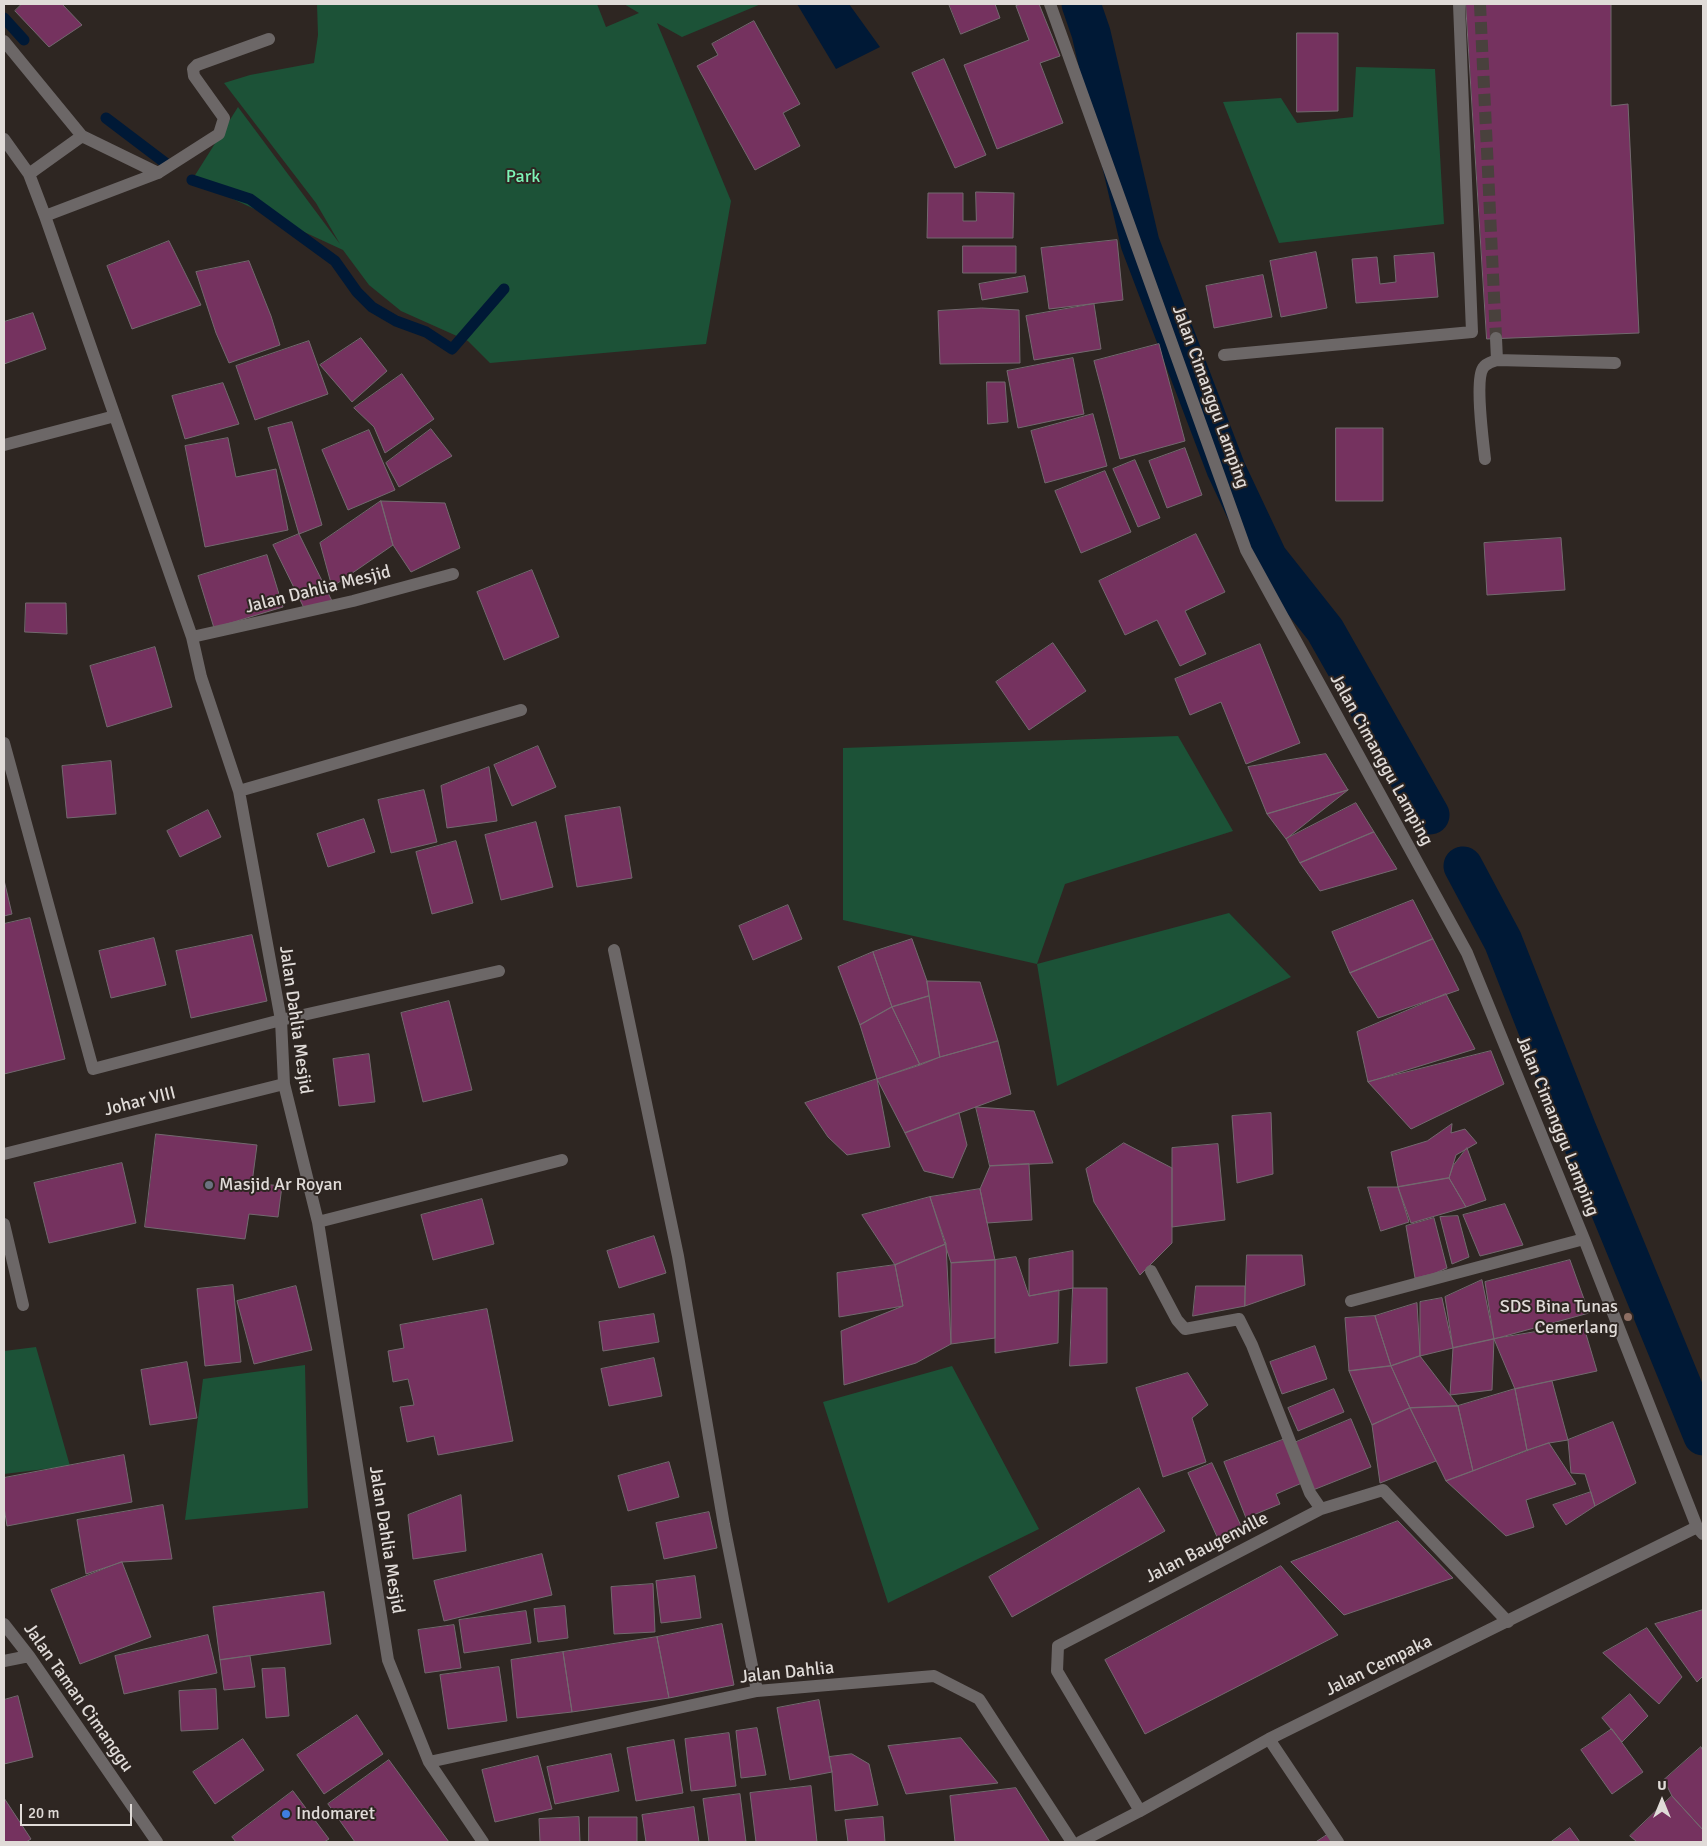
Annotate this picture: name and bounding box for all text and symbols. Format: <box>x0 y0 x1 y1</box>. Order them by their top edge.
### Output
park label: Park <box>506 166 540 188</box>
street label: Jalan Cimanggu Lamping <box>1167 303 1253 491</box>
street label: Jalan Dahlia Mesjid <box>243 561 393 619</box>
street label: Jalan Cimanggu Lamping <box>1325 670 1437 850</box>
street label: Jalan Dahlia Mesjid <box>274 945 316 1095</box>
street label: Jalan Cimanggu Lamping <box>1511 1032 1603 1220</box>
street label: Johar VIII <box>102 1083 178 1121</box>
place label: Masjid Ar Royan <box>219 1174 342 1196</box>
marker: Masjid Ar Royan <box>203 1179 215 1191</box>
place label: SDS Bina Tunas Cemerlang <box>1500 1296 1618 1338</box>
marker: SDS Bina Tunas Cemerlang <box>1622 1311 1634 1323</box>
street label: Jalan Dahlia Mesjid <box>364 1465 408 1615</box>
street label: Jalan Baugenville <box>1142 1508 1272 1588</box>
street label: Jalan Taman Cimanggu <box>18 1619 138 1777</box>
street label: Jalan Cempaka <box>1322 1631 1436 1701</box>
street label: Jalan Dahlia <box>739 1657 835 1689</box>
north arrow <box>1637 1776 1687 1826</box>
text: U <box>1657 1777 1667 1794</box>
scale bar <box>22 1794 135 1826</box>
place label: Indomaret <box>296 1803 375 1825</box>
text: 20 m <box>28 1804 59 1822</box>
marker: Indomaret <box>280 1808 292 1820</box>

